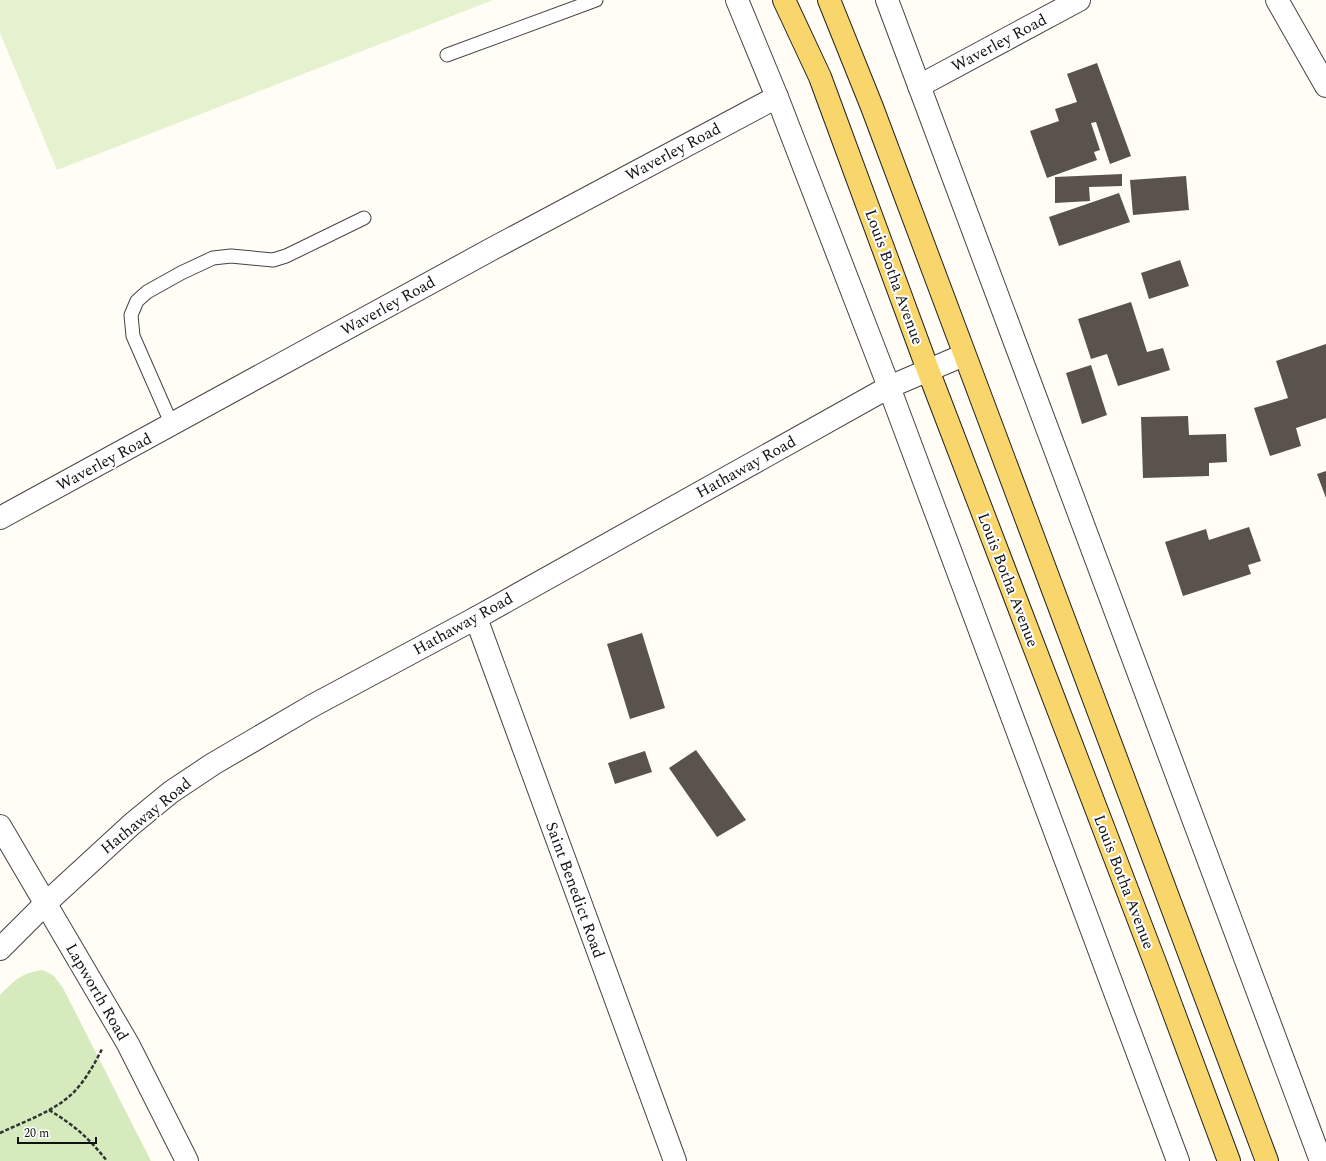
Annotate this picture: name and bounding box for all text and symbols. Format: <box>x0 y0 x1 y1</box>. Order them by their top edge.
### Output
street label: Waverley Road <box>947 8 1051 78</box>
street label: Waverley Road <box>621 117 725 187</box>
street label: Louis Botha Avenue <box>858 206 930 348</box>
street label: Waverley Road <box>336 270 440 342</box>
street label: Waverley Road <box>52 427 156 497</box>
street label: Hathaway Road <box>692 430 800 504</box>
street label: Louis Botha Avenue <box>971 509 1045 651</box>
street label: Hathaway Road <box>409 587 517 661</box>
street label: Hathaway Road <box>95 772 197 860</box>
street label: Louis Botha Avenue <box>1087 811 1161 953</box>
street label: Saint Benedict Road <box>539 818 611 962</box>
street label: Lapworth Road <box>59 939 135 1045</box>
scale bar <box>18 1119 96 1145</box>
text: 20 m <box>24 1124 49 1143</box>

